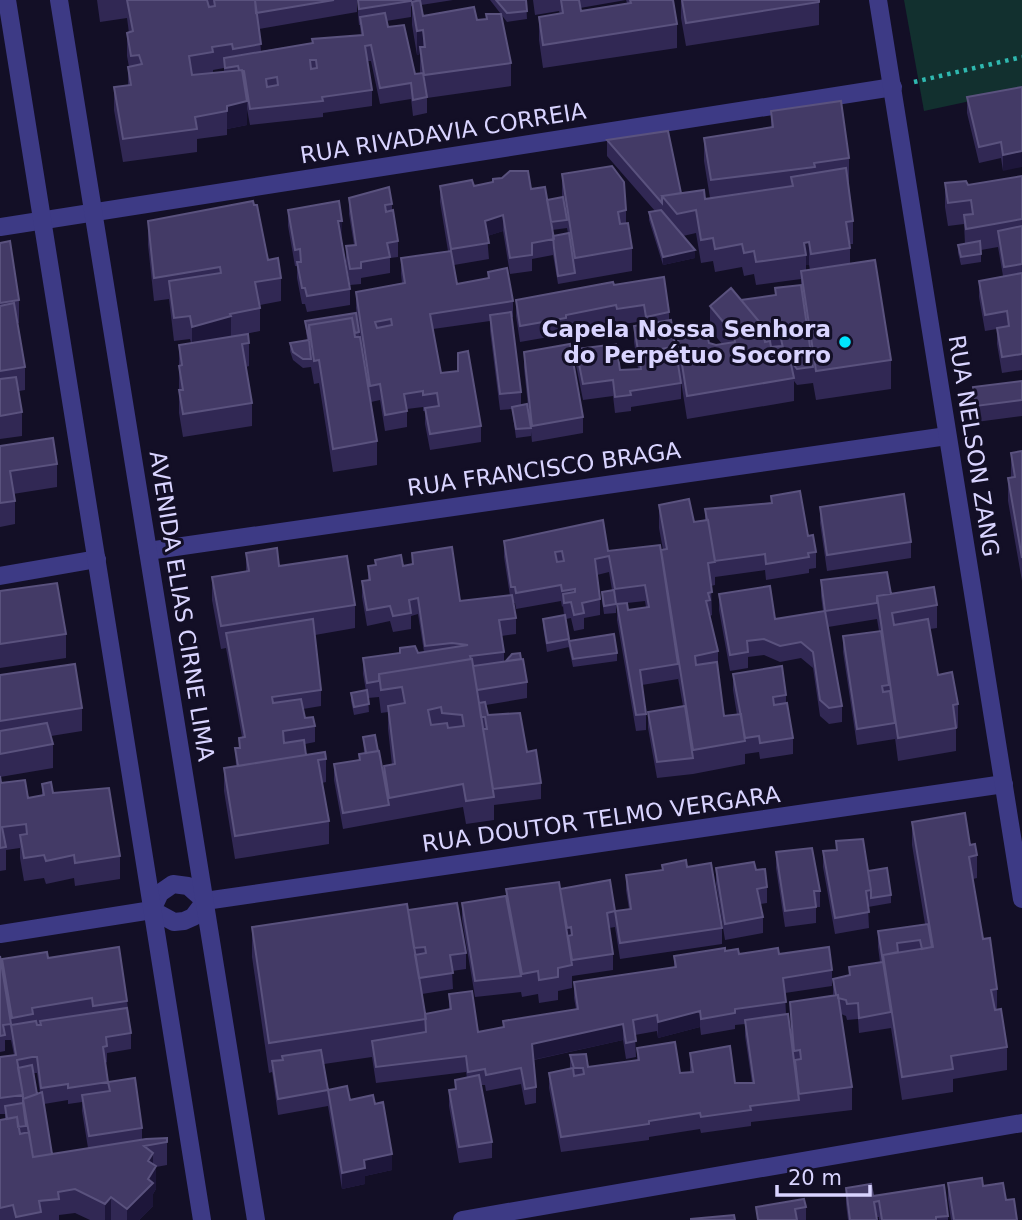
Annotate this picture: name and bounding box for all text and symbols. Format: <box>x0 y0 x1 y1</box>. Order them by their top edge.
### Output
street label: RUA RIVADAVIA CORREIA <box>298 98 588 168</box>
place label: Capela Nossa Senhora do Perpétuo Socorro <box>542 316 831 368</box>
street label: RUA NELSON ZANG <box>944 333 1004 559</box>
marker: Capela Nossa Senhora do Perpétuo Socorro <box>837 334 853 350</box>
street label: RUA FRANCISCO BRAGA <box>406 437 683 501</box>
street label: AVENIDA ELIAS CIRNE LIMA <box>145 449 219 763</box>
street label: RUA DOUTOR TELMO VERGARA <box>420 781 782 857</box>
scale bar <box>777 1154 870 1198</box>
text: 20 m <box>788 1166 842 1190</box>

